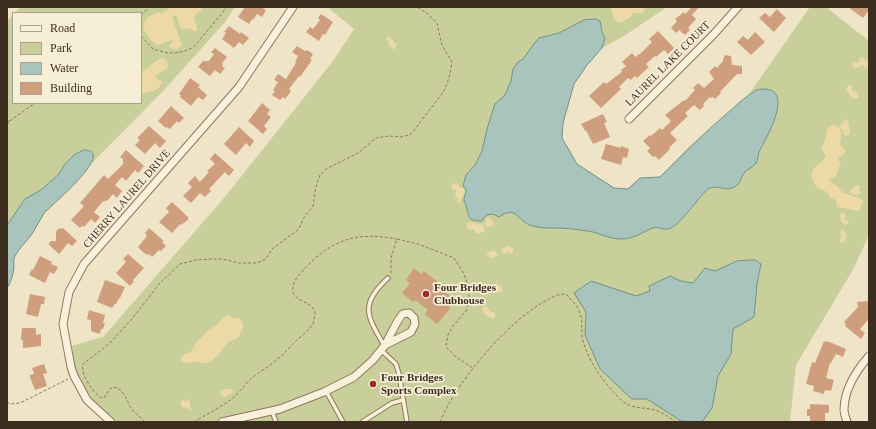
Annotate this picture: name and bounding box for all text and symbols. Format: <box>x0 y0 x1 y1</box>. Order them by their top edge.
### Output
legend <box>12 12 142 104</box>
street label: LAUREL LAKE COURT <box>623 19 713 109</box>
text: Road <box>50 21 75 35</box>
text: Park <box>50 41 72 55</box>
text: Water <box>50 61 78 75</box>
text: Building <box>50 81 92 95</box>
street label: CHERRY LAUREL DRIVE <box>81 147 173 251</box>
place label: Four Bridges Clubhouse <box>434 281 496 307</box>
marker: Four Bridges Clubhouse <box>421 289 431 299</box>
place label: Four Bridges Sports Complex <box>381 371 456 397</box>
marker: Four Bridges Sports Complex <box>368 379 378 389</box>

